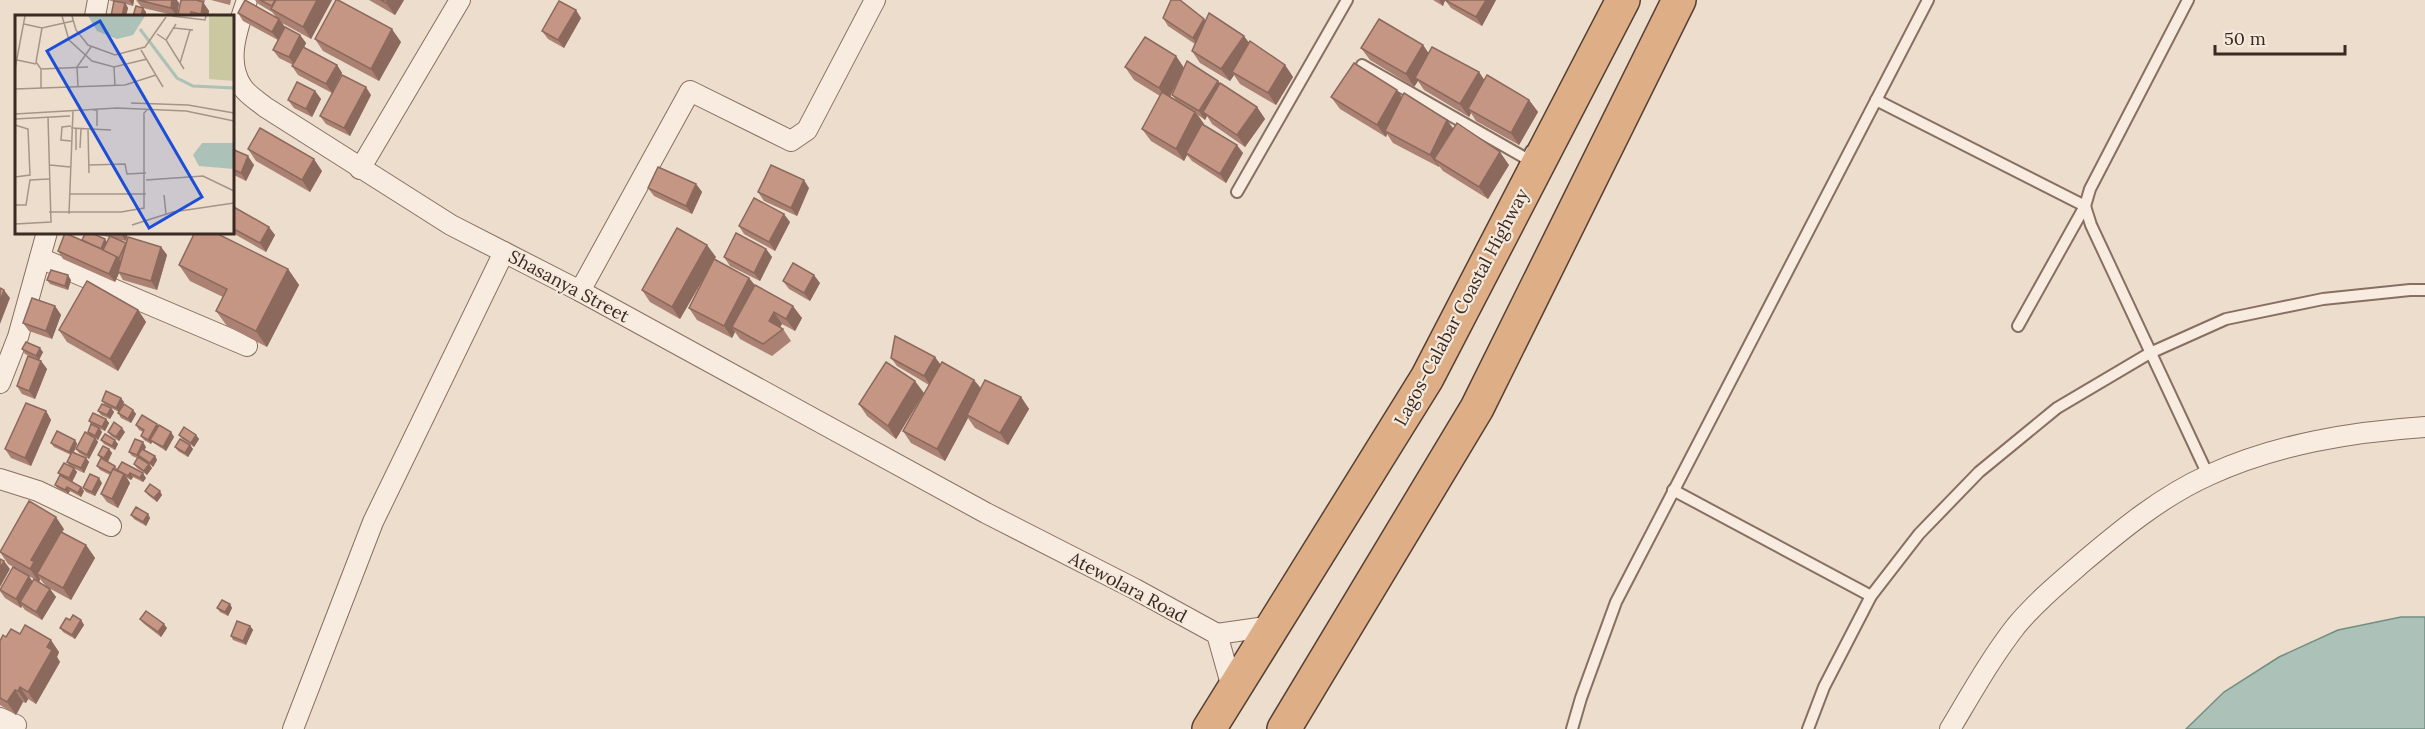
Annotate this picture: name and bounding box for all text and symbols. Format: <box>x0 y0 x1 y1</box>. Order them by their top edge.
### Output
inset map <box>15 15 234 234</box>
scale bar <box>2215 18 2346 56</box>
text: 50 m <box>2224 27 2266 50</box>
street label: Lagos-Calabar Coastal Highway <box>1389 184 1534 430</box>
street label: Shasanya Street <box>505 245 633 327</box>
street label: Atewolara Road <box>1064 546 1191 628</box>

